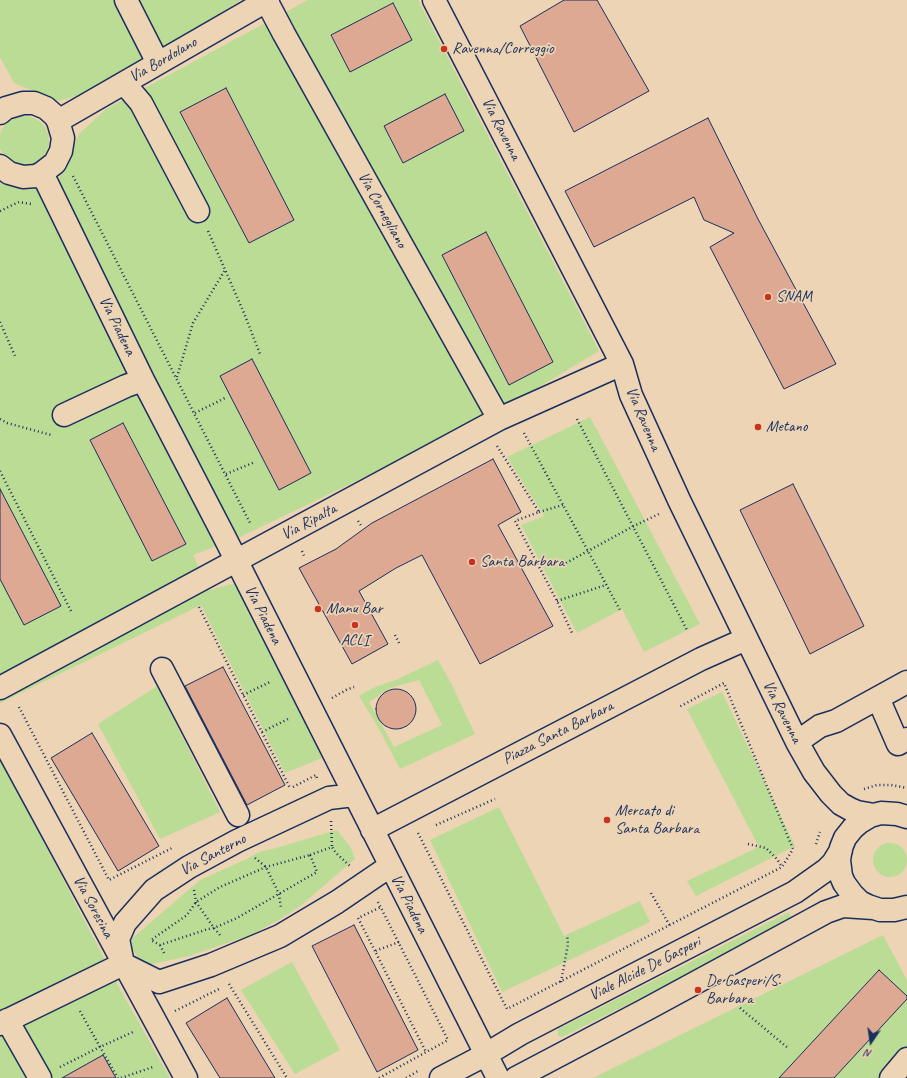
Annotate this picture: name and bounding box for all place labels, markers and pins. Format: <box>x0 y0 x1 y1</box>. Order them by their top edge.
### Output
place label: Ravenna/Correggio <box>452 39 554 59</box>
marker: Ravenna/Correggio <box>439 44 449 54</box>
place label: SNAM <box>776 287 812 307</box>
marker: SNAM <box>763 292 773 302</box>
place label: Metano <box>766 417 807 437</box>
marker: Metano <box>753 422 763 432</box>
place label: Santa Barbara <box>480 552 564 572</box>
marker: Santa Barbara <box>467 557 477 567</box>
place label: Manu Bar <box>326 599 383 619</box>
marker: Manu Bar <box>313 604 323 614</box>
marker: ACLI <box>350 620 360 630</box>
place label: ACLI <box>341 631 369 651</box>
place label: Mercato di Santa Barbara <box>615 801 699 839</box>
marker: Mercato di Santa Barbara <box>602 815 612 825</box>
place label: De Gasperi/S. Barbara <box>706 971 781 1009</box>
marker: De Gasperi/S. Barbara <box>693 985 703 995</box>

